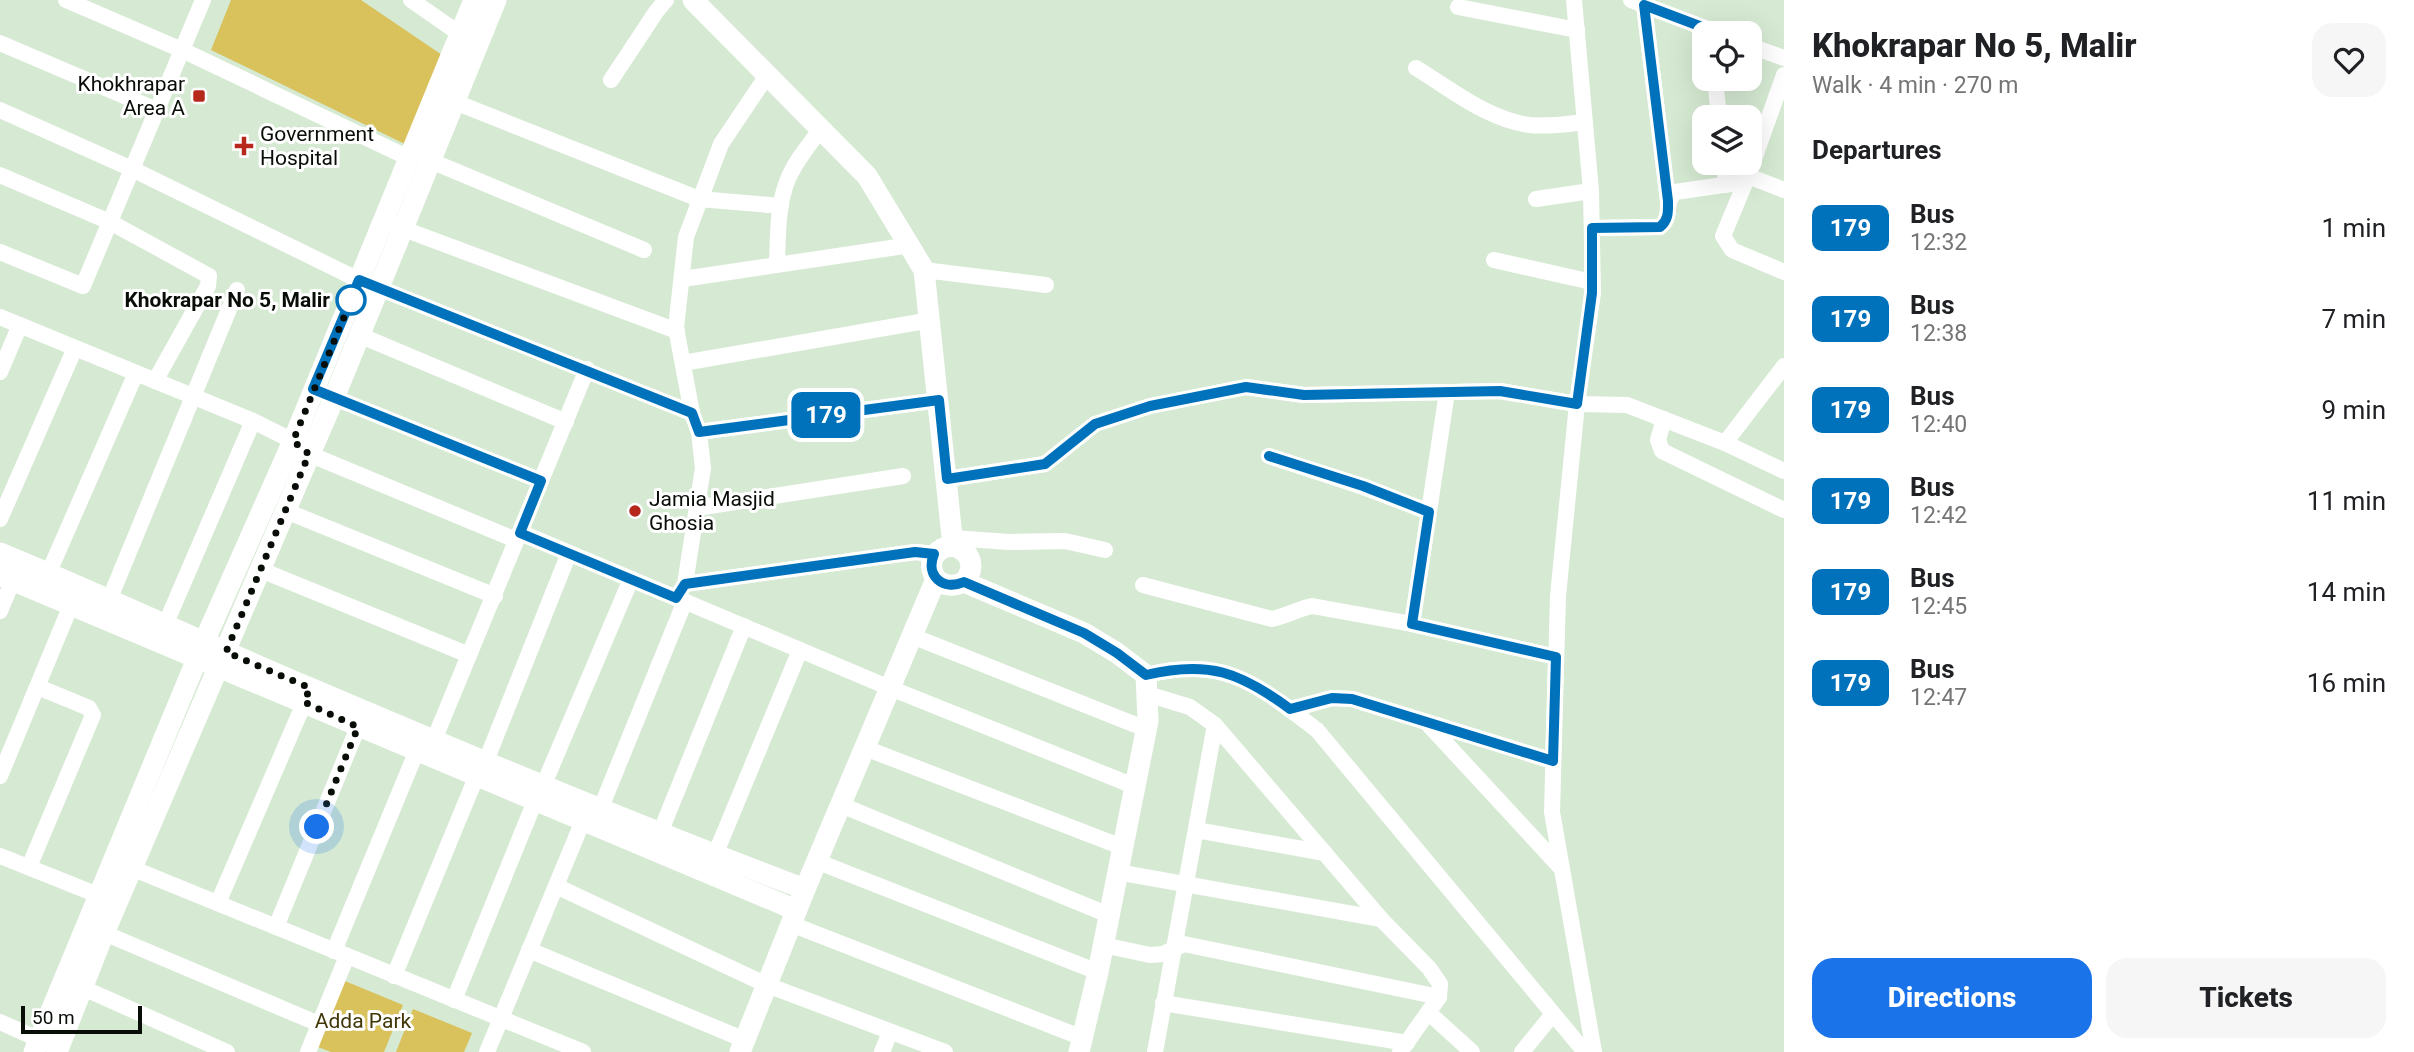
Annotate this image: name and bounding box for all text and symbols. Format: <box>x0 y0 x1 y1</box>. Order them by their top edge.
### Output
map controls <box>1692 21 1762 175</box>
button: locate <box>1692 21 1762 91</box>
button: heart <box>2312 23 2386 97</box>
text: Khokrapar No 5, Malir <box>1812 26 2137 65</box>
place label: Khokhrapar Area A <box>78 72 185 120</box>
text: Walk · 4 min · 270 m <box>1812 72 2018 99</box>
marker: Khokhrapar Area A <box>191 88 207 104</box>
button: layers <box>1692 105 1762 175</box>
place label: Government Hospital <box>260 122 374 170</box>
text: Departures <box>1812 135 1942 165</box>
marker: Government Hospital <box>234 136 254 156</box>
text: Bus <box>1910 199 1955 229</box>
text: 1 min <box>2321 213 2386 243</box>
text: 179 <box>1830 214 1871 242</box>
text: 12:32 <box>1910 229 1967 256</box>
marker: Khokrapar No 5, Malir <box>336 285 366 315</box>
place label: Khokrapar No 5, Malir <box>125 288 330 312</box>
text: Bus <box>1910 290 1955 320</box>
text: 7 min <box>2321 304 2386 334</box>
text: 179 <box>1830 305 1871 333</box>
text: 12:38 <box>1910 320 1967 347</box>
text: Bus <box>1910 381 1955 411</box>
line badge: 179 <box>786 392 866 438</box>
text: 9 min <box>2321 395 2386 425</box>
text: 179 <box>1830 396 1871 424</box>
text: 179 <box>805 401 847 429</box>
text: 12:40 <box>1910 411 1967 438</box>
text: Bus <box>1910 472 1955 502</box>
text: 11 min <box>2307 486 2386 516</box>
place label: Jamia Masjid Ghosia <box>649 487 775 535</box>
text: 179 <box>1830 487 1871 515</box>
text: 12:42 <box>1910 502 1967 529</box>
marker: Jamia Masjid Ghosia <box>627 503 643 519</box>
text: Bus <box>1910 563 1955 593</box>
text: 14 min <box>2307 577 2386 607</box>
text: 179 <box>1830 578 1871 606</box>
text: 12:45 <box>1910 593 1967 620</box>
text: Bus <box>1910 654 1955 684</box>
text: 16 min <box>2307 668 2386 698</box>
text: 179 <box>1830 669 1871 697</box>
text: 12:47 <box>1910 684 1967 711</box>
your location <box>299 809 334 844</box>
button: Directions <box>1812 958 2092 1038</box>
button: Tickets <box>2106 958 2386 1038</box>
scale bar <box>21 1003 142 1035</box>
text: 50 m <box>32 1006 75 1029</box>
park label: Adda Park <box>315 1009 412 1033</box>

